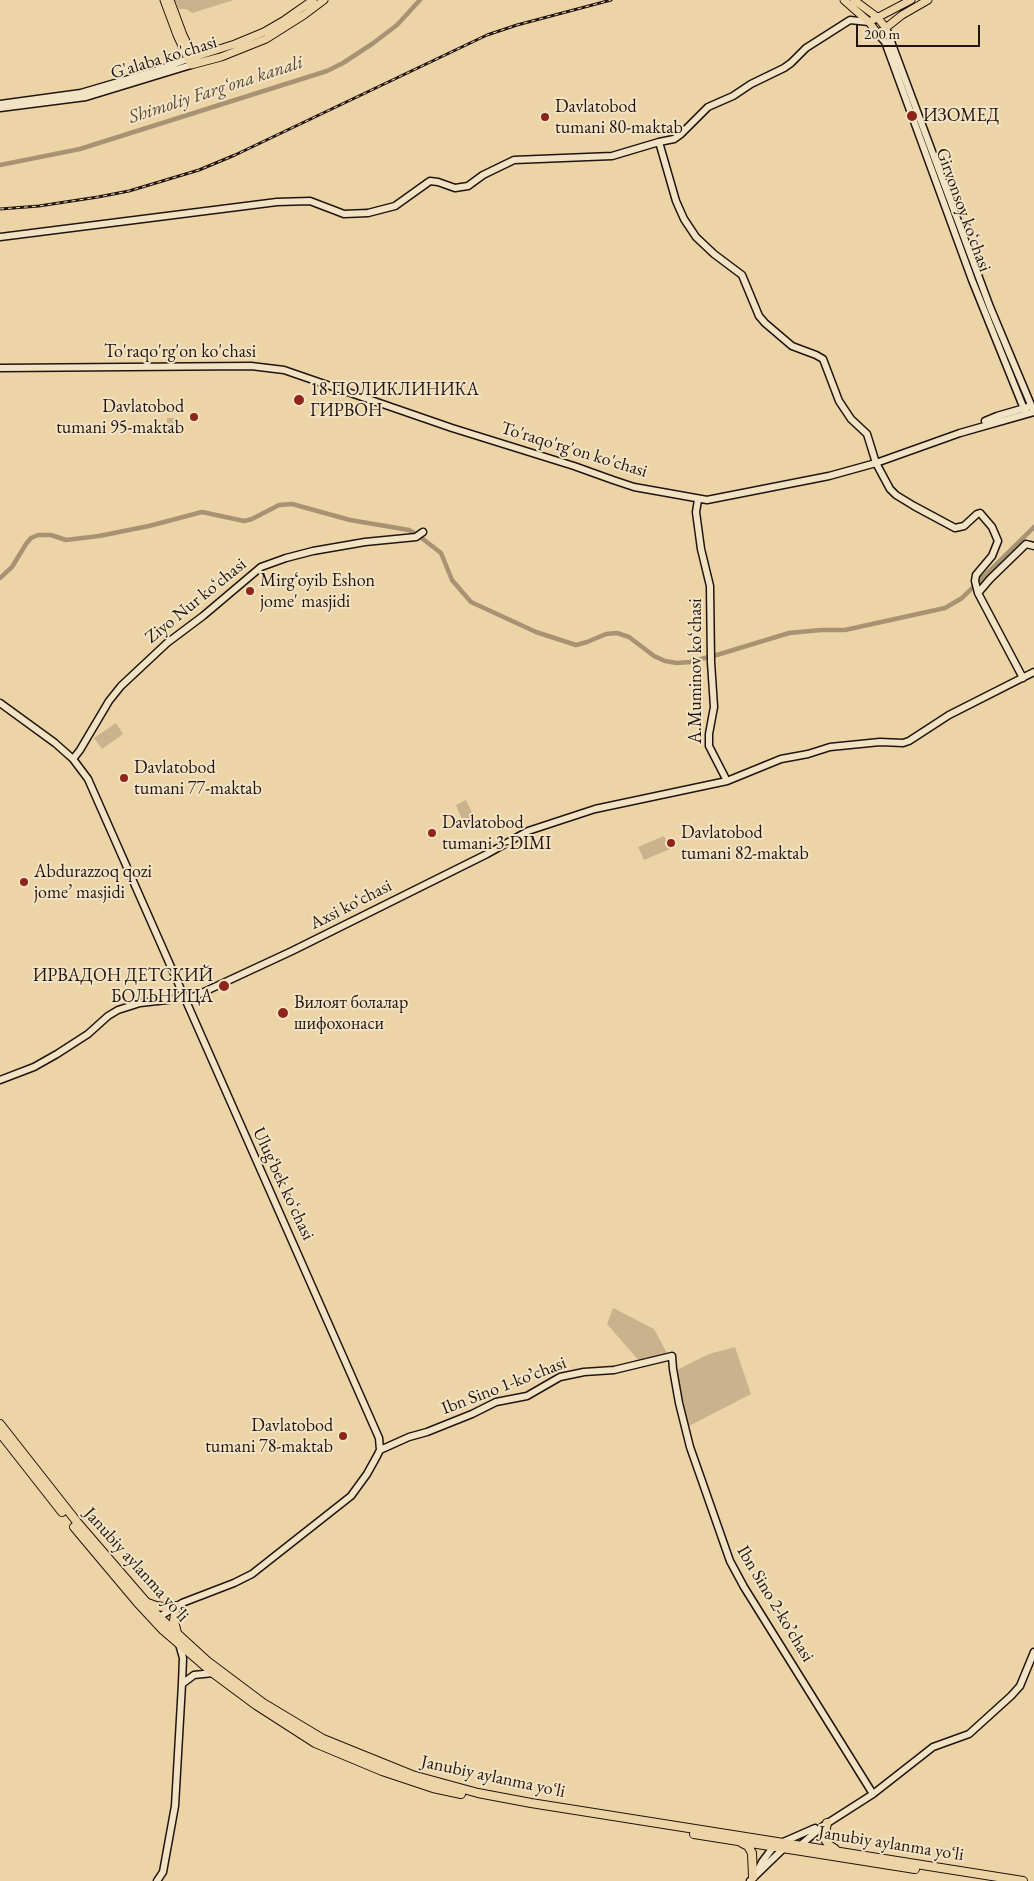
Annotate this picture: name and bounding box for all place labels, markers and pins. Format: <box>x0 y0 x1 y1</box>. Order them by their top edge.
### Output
place label: Davlatobod tumani 80-maktab <box>555 96 683 138</box>
place label: ИЗОМЕД <box>923 105 999 127</box>
marker: ИЗОМЕД <box>905 109 919 123</box>
marker: Davlatobod tumani 80-maktab <box>539 111 551 123</box>
place label: 18 ПОЛИКЛИНИКА ГИРВОН <box>310 379 479 422</box>
marker: 18 ПОЛИКЛИНИКА ГИРВОН <box>292 393 306 407</box>
place label: Davlatobod tumani 95-maktab <box>56 396 184 438</box>
marker: Davlatobod tumani 95-maktab <box>188 411 200 423</box>
place label: Mirg‘oyib Eshon jome' masjidi <box>260 570 375 612</box>
marker: Mirg‘oyib Eshon jome' masjidi <box>244 585 256 597</box>
place label: Davlatobod tumani 77-maktab <box>134 757 262 800</box>
marker: Davlatobod tumani 77-maktab <box>118 772 130 784</box>
place label: Davlatobod tumani 3-DIMI <box>442 812 551 854</box>
place label: Davlatobod tumani 82-maktab <box>681 822 809 864</box>
marker: Davlatobod tumani 3-DIMI <box>426 827 438 839</box>
marker: Davlatobod tumani 82-maktab <box>665 837 677 849</box>
place label: Abdurazzoq qozi jome’ masjidi <box>34 861 152 904</box>
marker: Abdurazzoq qozi jome’ masjidi <box>18 876 30 888</box>
place label: ИРВАДОН ДЕТСКИЙ БОЛЬНИЦА <box>33 965 213 1008</box>
marker: ИРВАДОН ДЕТСКИЙ БОЛЬНИЦА <box>217 979 231 993</box>
place label: Вилоят болалар шифохонаси <box>294 992 408 1034</box>
marker: Вилоят болалар шифохонаси <box>276 1006 290 1020</box>
place label: Davlatobod tumani 78-maktab <box>205 1415 333 1458</box>
marker: Davlatobod tumani 78-maktab <box>337 1430 349 1442</box>

